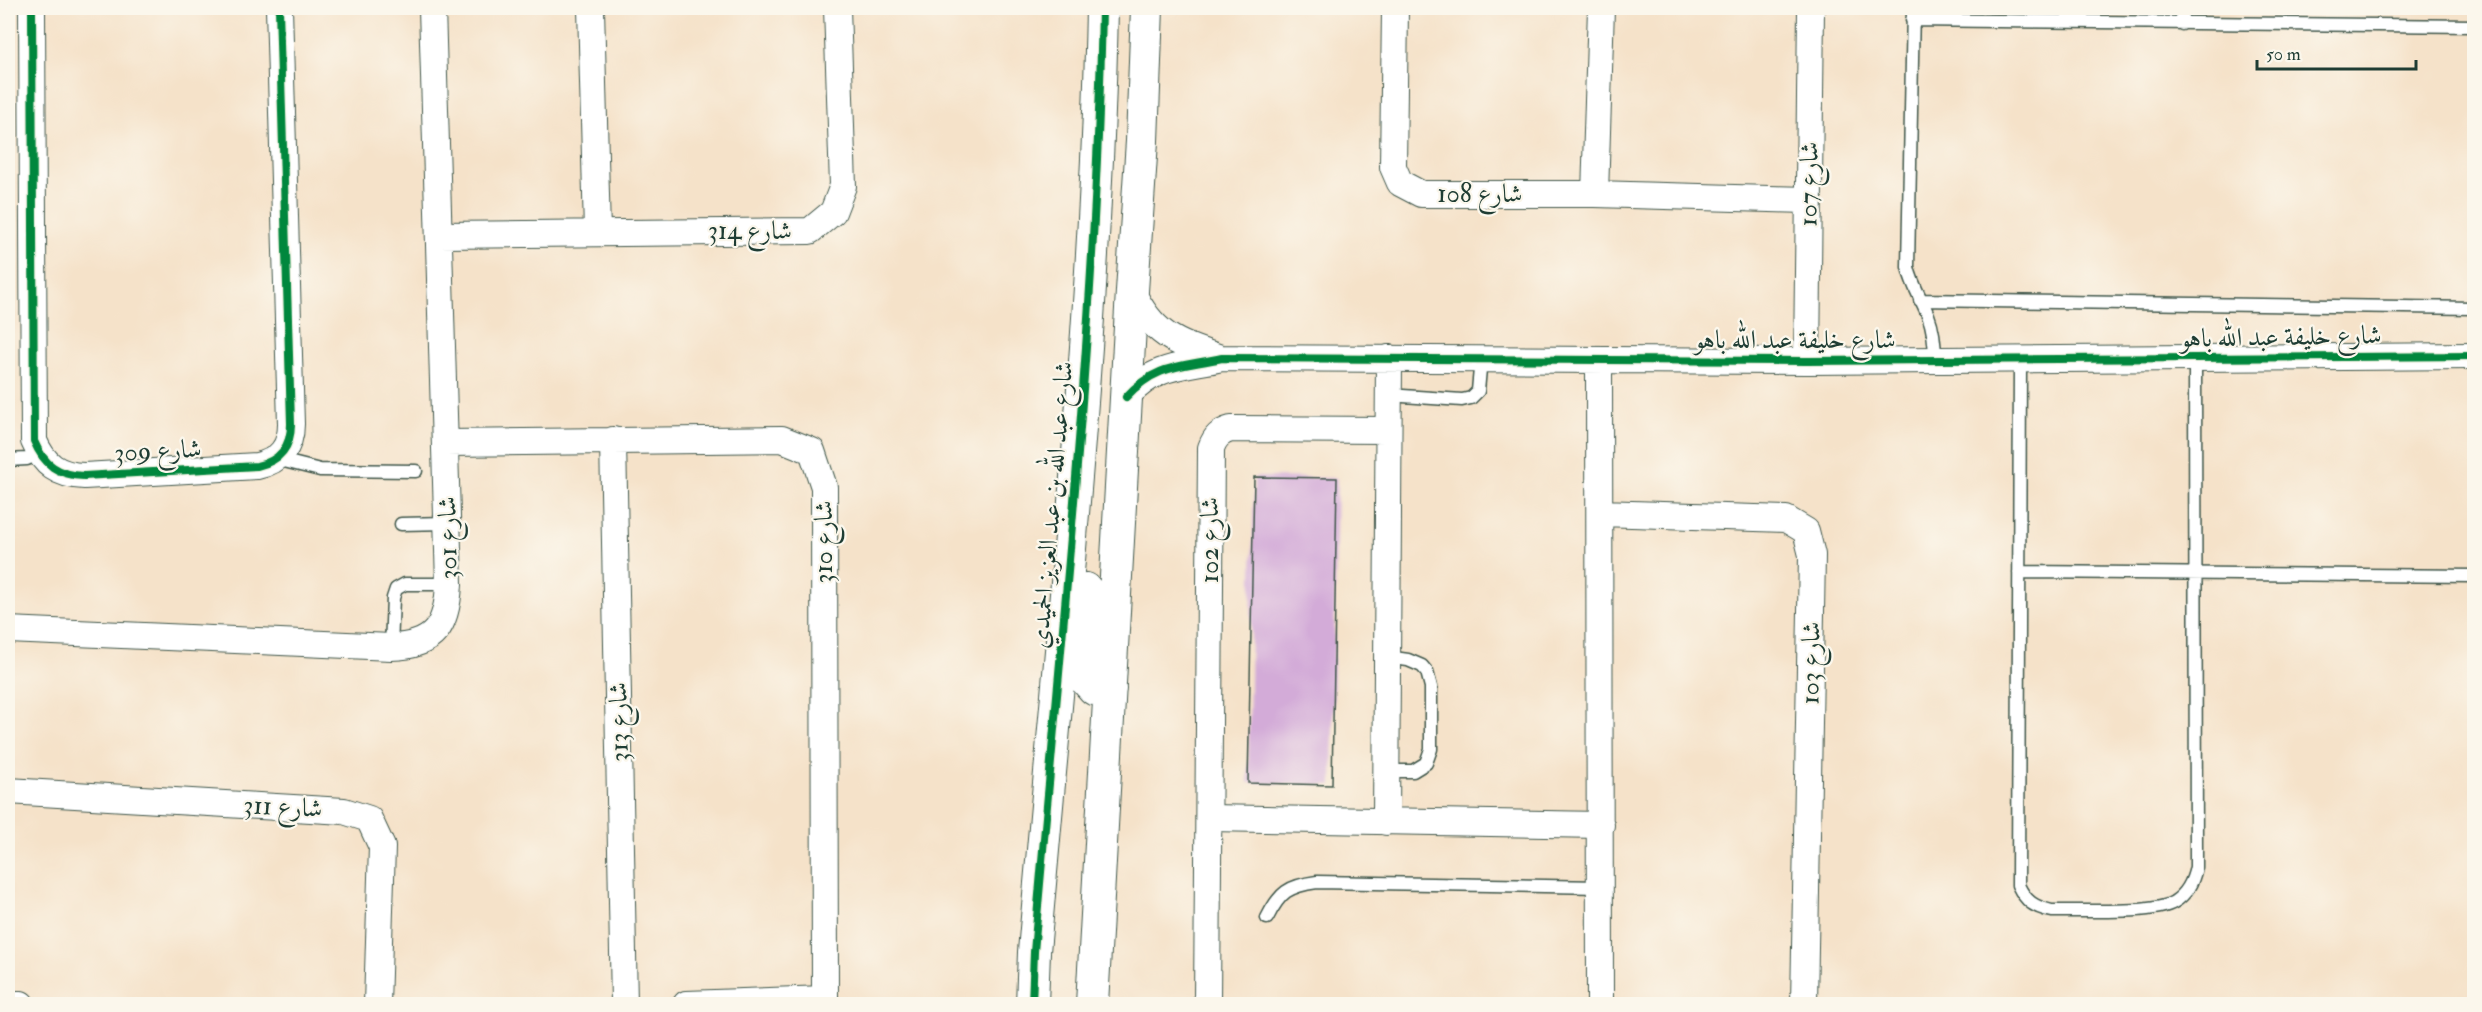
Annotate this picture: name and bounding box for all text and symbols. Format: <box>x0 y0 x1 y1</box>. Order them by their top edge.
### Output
scale bar <box>2257 33 2416 71</box>
text: 50 m <box>2266 43 2301 66</box>
street label: شارع 107 <box>1792 141 1831 227</box>
street label: شارع 108 <box>1437 178 1523 215</box>
street label: شارع 314 <box>708 215 792 252</box>
street label: شارع خليفة عبد الله باهو <box>2177 314 2382 360</box>
street label: شارع خليفة عبد الله باهو <box>1691 319 1896 361</box>
street label: شارع عبد الله بن عبد العزيز الحميدي <box>1019 360 1085 650</box>
street label: شارع 309 <box>114 433 203 474</box>
street label: شارع 301 <box>431 496 470 580</box>
street label: شارع 102 <box>1194 497 1231 583</box>
street label: شارع 310 <box>808 500 845 584</box>
street label: شارع 103 <box>1794 621 1833 705</box>
street label: شارع 313 <box>602 682 641 762</box>
street label: شارع 311 <box>242 789 323 830</box>

